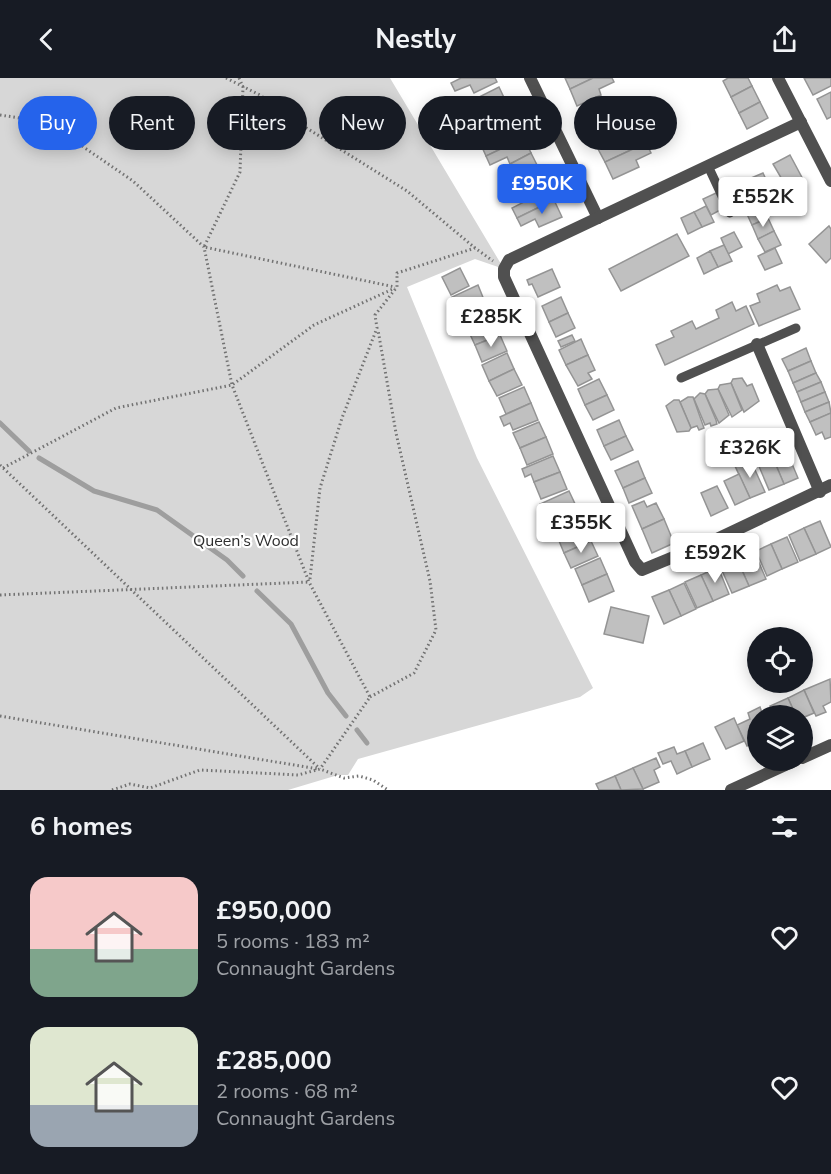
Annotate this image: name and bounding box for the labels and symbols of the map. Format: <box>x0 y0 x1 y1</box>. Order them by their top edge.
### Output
pin: £950K <box>500 164 584 215</box>
pin: £552K <box>721 177 805 228</box>
pin: £285K <box>449 297 533 348</box>
pin: £326K <box>708 428 792 479</box>
pin: £355K <box>539 503 623 554</box>
park label: Queen’s Wood <box>193 530 299 552</box>
pin: £592K <box>673 533 757 584</box>

